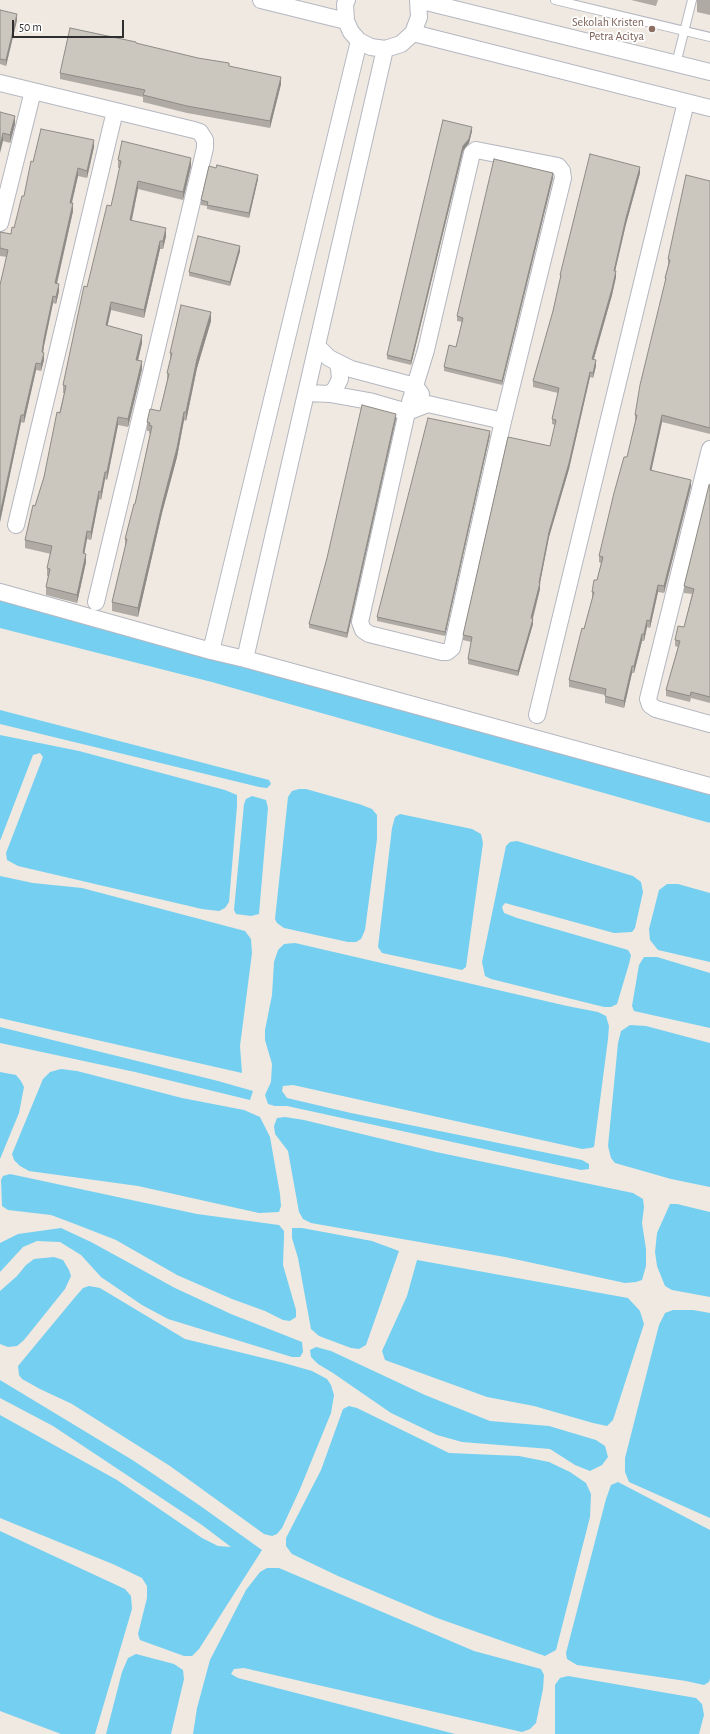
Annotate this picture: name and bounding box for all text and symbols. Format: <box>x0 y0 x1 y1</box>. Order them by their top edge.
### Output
scale bar <box>14 12 126 38</box>
place label: Sekolah Kristen Petra Acitya <box>572 15 644 43</box>
text: 50 m <box>19 21 42 33</box>
marker: Sekolah Kristen Petra Acitya <box>647 24 657 34</box>

